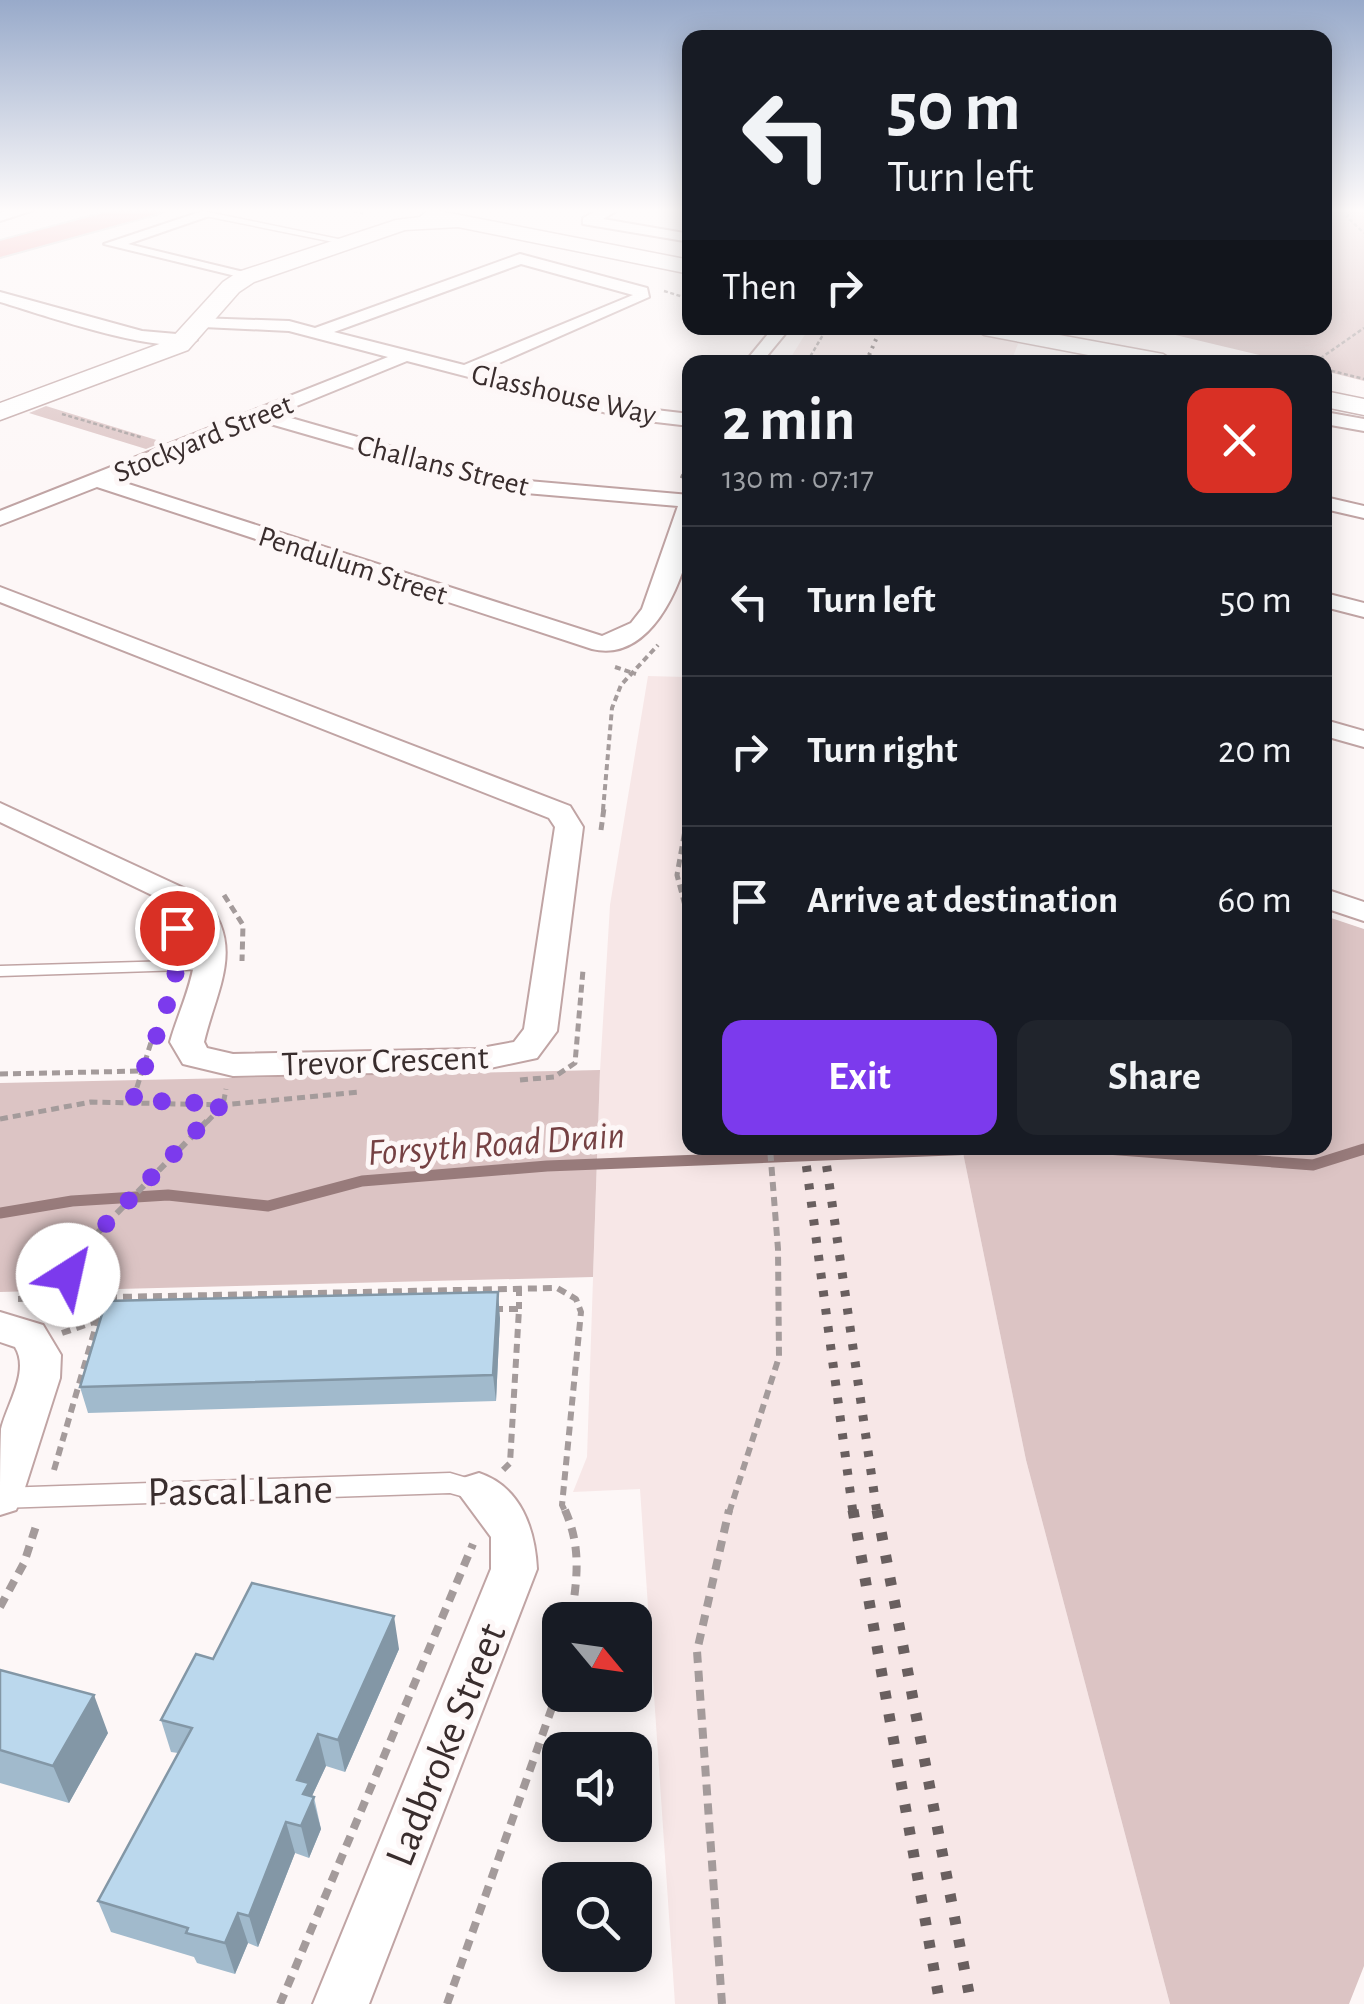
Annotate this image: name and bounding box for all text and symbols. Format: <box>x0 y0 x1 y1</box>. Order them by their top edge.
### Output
icon: left <box>722 70 852 200</box>
text: 50 m <box>887 73 1021 143</box>
text: Turn left <box>887 155 1034 200</box>
icon: right <box>817 260 872 315</box>
text: Then <box>722 269 797 307</box>
street label: Glasshouse Way <box>469 359 659 431</box>
button: close <box>1187 388 1292 493</box>
street label: Stockyard Street <box>110 389 297 488</box>
text: 2 min <box>722 391 855 451</box>
street label: Challans Street <box>354 430 532 502</box>
text: 130 m · 07:17 <box>722 462 874 494</box>
street label: Pendulum Street <box>255 521 451 611</box>
icon: left <box>722 574 777 629</box>
text: Turn left <box>807 582 935 620</box>
text: 50 m <box>1219 582 1292 620</box>
icon: right <box>722 724 777 779</box>
text: Turn right <box>807 732 957 770</box>
text: 20 m <box>1218 732 1292 770</box>
icon: arrive <box>722 874 777 929</box>
text: Arrive at destination <box>807 882 1118 920</box>
text: 60 m <box>1217 882 1292 920</box>
pin <box>135 886 220 971</box>
icon: arrive <box>150 901 205 956</box>
button: Exit <box>722 1020 997 1135</box>
button: Share <box>1017 1020 1292 1135</box>
street label: Trevor Crescent <box>281 1040 489 1083</box>
water label: Forsyth Road Drain <box>366 1117 626 1173</box>
position arrow <box>16 1223 120 1327</box>
street label: Pascal Lane <box>147 1468 333 1514</box>
north arrow <box>542 1602 652 1712</box>
map controls <box>542 1602 652 1972</box>
street label: Ladbroke Street <box>378 1617 514 1872</box>
button: sound <box>542 1732 652 1842</box>
button: search <box>542 1862 652 1972</box>

